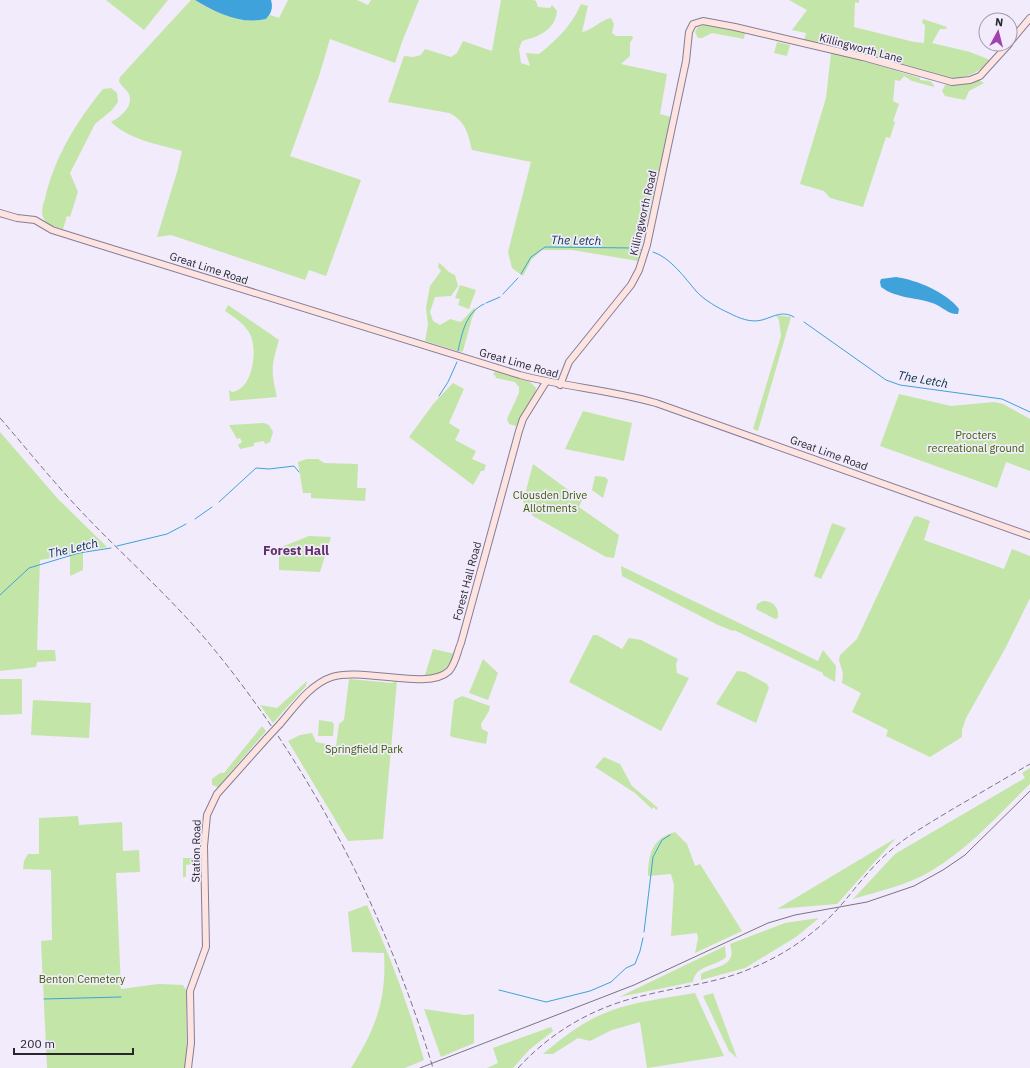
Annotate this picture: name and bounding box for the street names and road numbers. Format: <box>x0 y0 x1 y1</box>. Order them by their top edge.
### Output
street label: Killingworth Lane <box>818 30 904 66</box>
street label: Killingworth Road <box>626 169 660 257</box>
street label: Great Lime Road <box>168 249 250 287</box>
street label: Great Lime Road <box>478 345 560 381</box>
street label: Great Lime Road <box>788 432 870 474</box>
street label: Forest Hall Road <box>450 540 484 622</box>
street label: Station Road <box>188 819 204 883</box>

